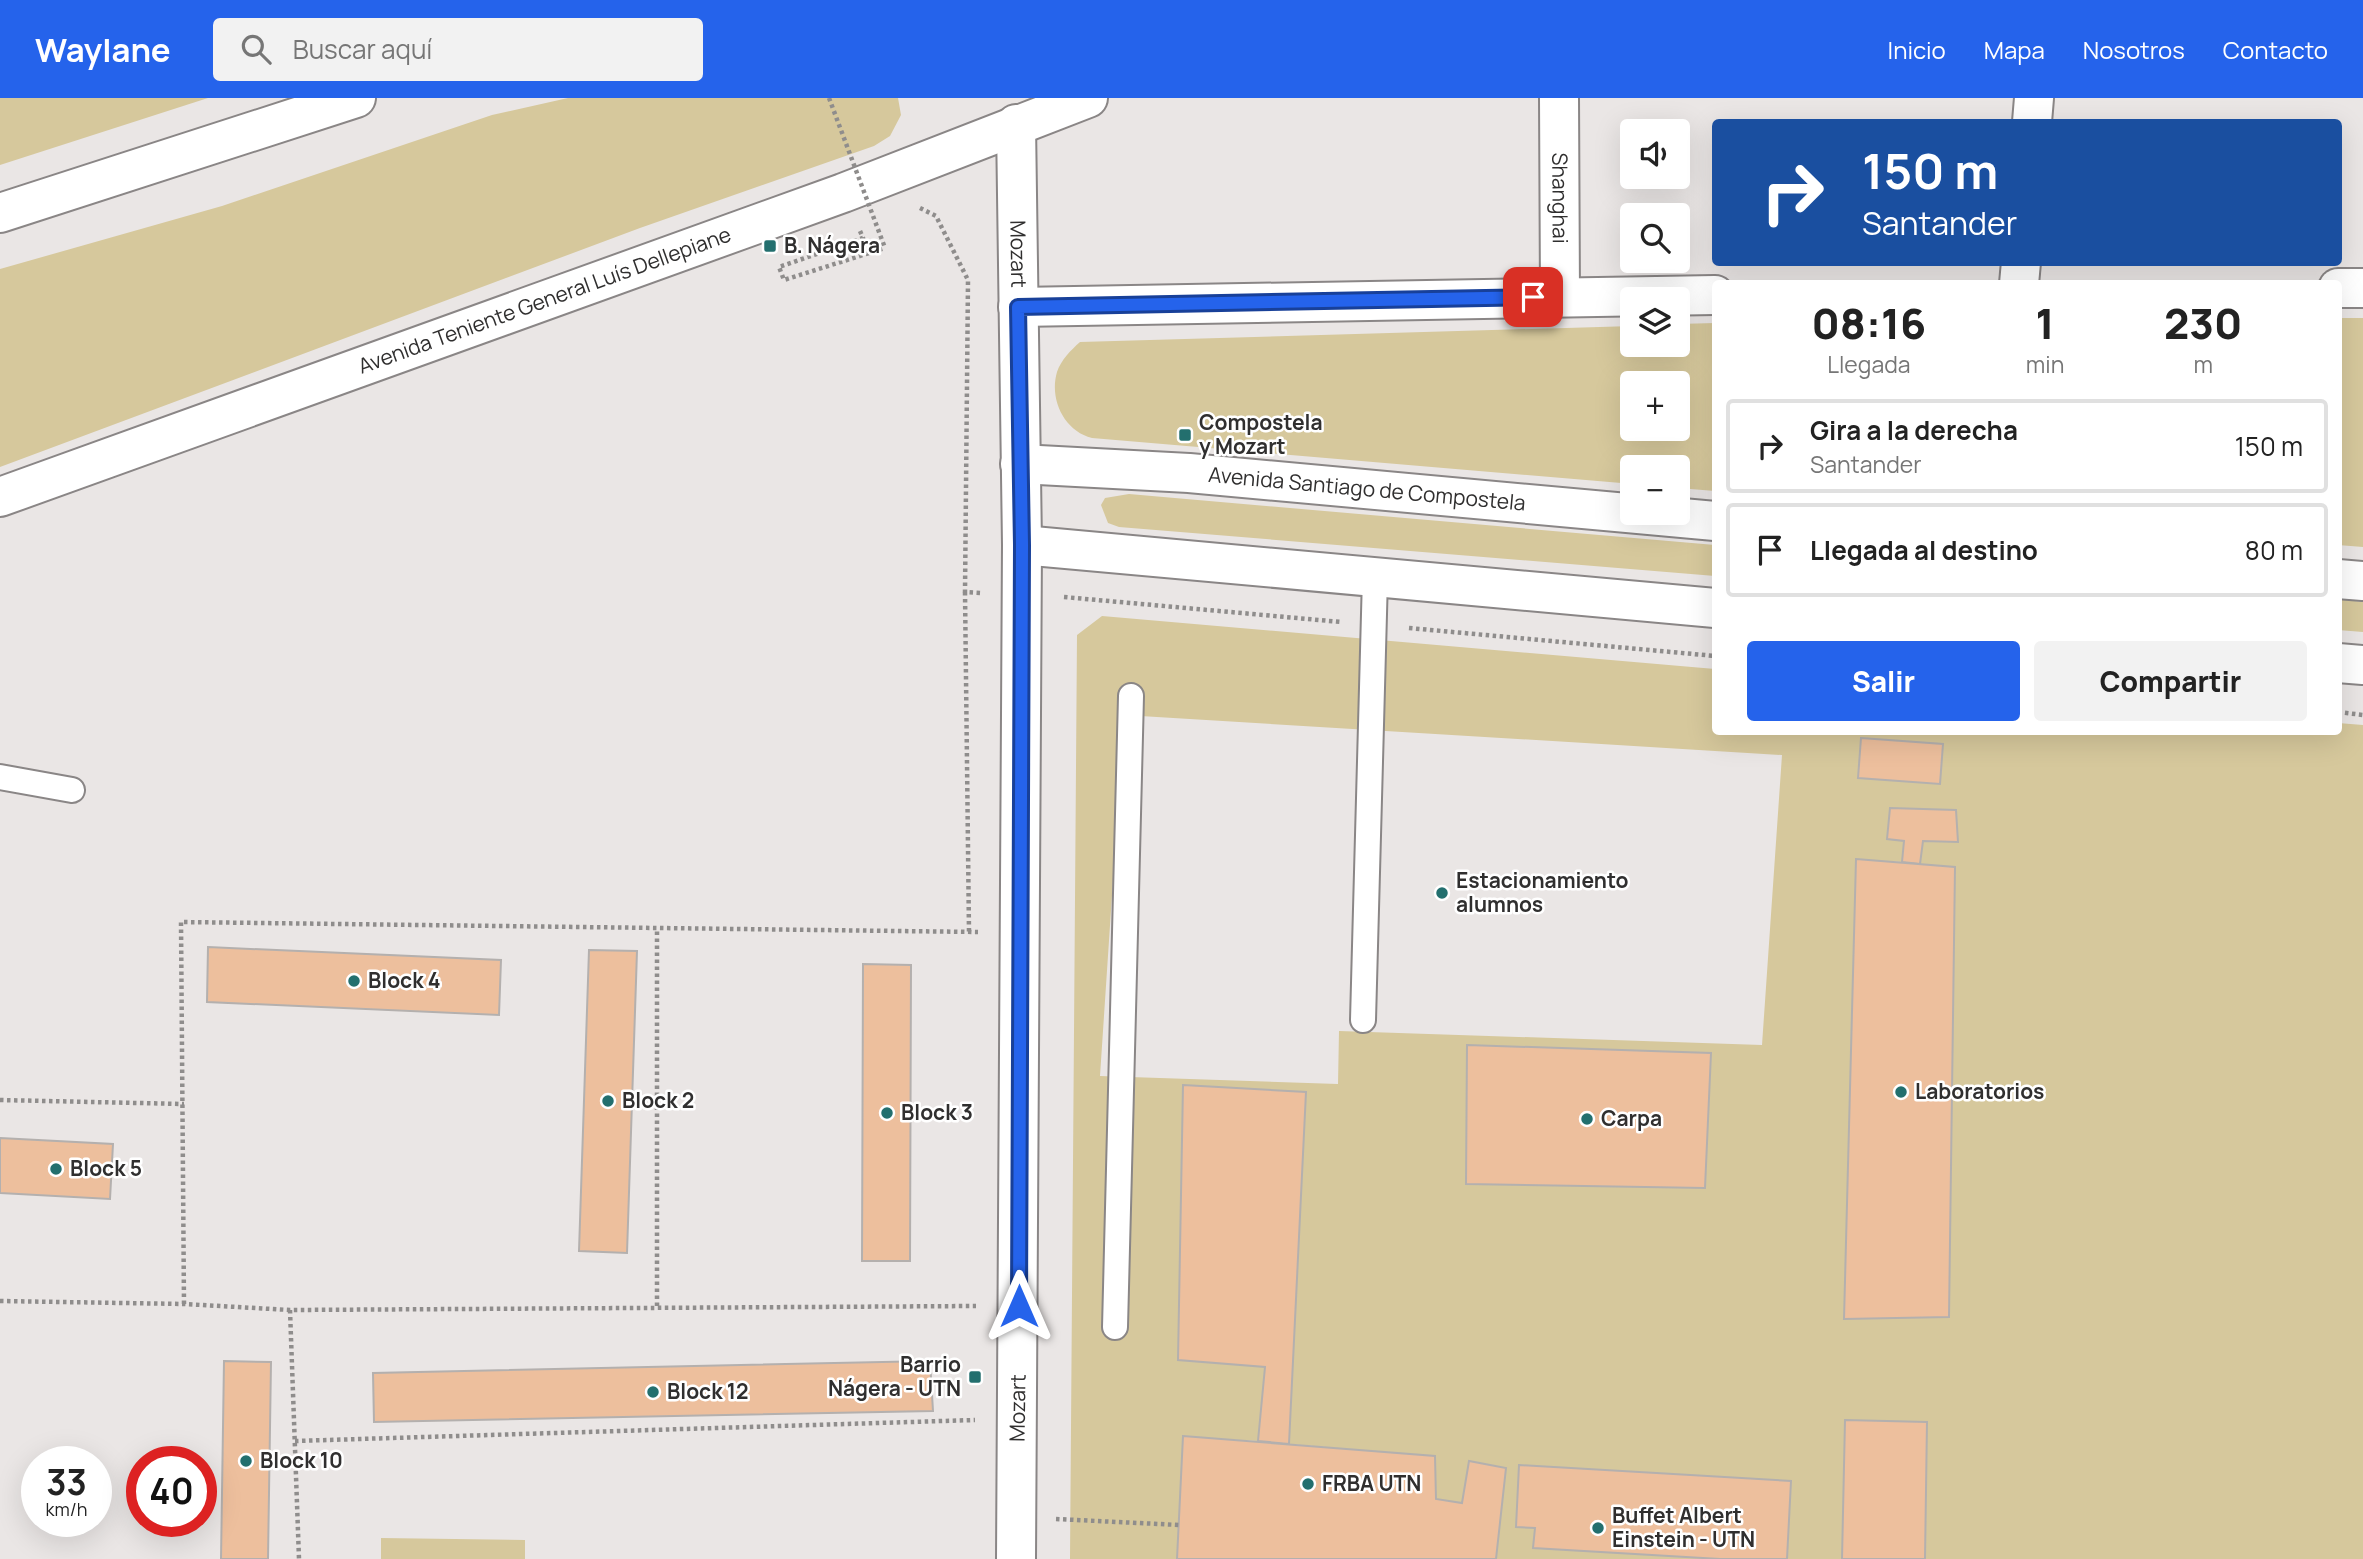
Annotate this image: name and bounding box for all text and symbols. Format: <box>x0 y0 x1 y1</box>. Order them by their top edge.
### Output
search box <box>213 18 703 81</box>
text: Waylane <box>35 27 171 72</box>
icon: search <box>237 30 275 68</box>
text: Buscar aquí <box>293 31 432 67</box>
text: Inicio <box>1888 33 1946 66</box>
text: Mapa <box>1984 33 2045 66</box>
text: Nosotros <box>2083 33 2185 66</box>
text: Contacto <box>2223 33 2328 66</box>
map controls <box>1620 119 1690 525</box>
button: sound <box>1620 119 1690 189</box>
text: 150 m <box>1862 137 1998 204</box>
icon: right <box>1747 147 1838 238</box>
street label: Shanghai <box>1546 152 1575 244</box>
text: Santander <box>1862 201 2017 245</box>
button: search <box>1620 203 1690 273</box>
street label: Avenida Teniente General Luís Dellepiane <box>354 220 734 380</box>
street label: Mozart <box>1004 220 1033 288</box>
place label: B. Nágera <box>784 231 880 259</box>
marker: B. Nágera <box>762 238 778 254</box>
pin <box>1503 267 1563 327</box>
icon: arrive <box>1514 278 1552 316</box>
button: layers <box>1620 287 1690 357</box>
text: 08:16 <box>1812 294 1926 352</box>
text: 1 <box>2036 294 2055 352</box>
text: 230 <box>2164 294 2242 352</box>
text: Llegada <box>1827 348 1911 380</box>
text: min <box>2026 348 2064 380</box>
text: m <box>2193 348 2213 380</box>
button: + <box>1620 371 1690 441</box>
place label: Compostela y Mozart <box>1199 408 1323 460</box>
text: Gira a la derecha <box>1810 412 2018 448</box>
marker: Compostela y Mozart <box>1177 427 1193 443</box>
icon: right <box>1751 427 1789 465</box>
text: 150 m <box>2235 428 2303 464</box>
text: Santander <box>1810 448 1922 480</box>
button: − <box>1620 455 1690 525</box>
street label: Avenida Santiago de Compostela <box>1207 460 1527 517</box>
icon: arrive <box>1751 531 1789 569</box>
text: Llegada al destino <box>1810 532 2038 568</box>
text: 80 m <box>2245 532 2303 568</box>
button: Salir <box>1747 641 2020 721</box>
button: Compartir <box>2034 641 2307 721</box>
place label: Estacionamiento alumnos <box>1456 866 1628 918</box>
marker: Estacionamiento alumnos <box>1434 885 1450 901</box>
place label: Block 4 <box>368 966 440 994</box>
marker: Block 4 <box>346 973 362 989</box>
place label: Laboratorios <box>1915 1077 2044 1105</box>
marker: Laboratorios <box>1893 1084 1909 1100</box>
place label: Block 2 <box>622 1086 694 1114</box>
marker: Block 2 <box>600 1093 616 1109</box>
place label: Block 3 <box>901 1098 973 1126</box>
place label: Carpa <box>1601 1104 1662 1132</box>
marker: Block 3 <box>879 1105 895 1121</box>
marker: Carpa <box>1579 1111 1595 1127</box>
place label: Block 5 <box>70 1154 142 1182</box>
marker: Block 5 <box>48 1161 64 1177</box>
position arrow <box>982 1269 1056 1343</box>
place label: Barrio Nágera - UTN <box>828 1350 961 1402</box>
marker: Barrio Nágera - UTN <box>967 1369 983 1385</box>
street label: Mozart <box>1002 1374 1032 1442</box>
place label: Block 12 <box>667 1377 748 1405</box>
marker: Block 12 <box>645 1384 661 1400</box>
speed limit sign: 40 <box>126 1446 217 1537</box>
place label: Block 10 <box>260 1446 343 1474</box>
marker: Block 10 <box>238 1453 254 1469</box>
text: 33 <box>46 1458 87 1506</box>
place label: FRBA UTN <box>1322 1469 1421 1497</box>
marker: FRBA UTN <box>1300 1476 1316 1492</box>
text: km/h <box>46 1497 87 1521</box>
place label: Buffet Albert Einstein - UTN <box>1612 1501 1755 1553</box>
marker: Buffet Albert Einstein - UTN <box>1590 1520 1606 1536</box>

